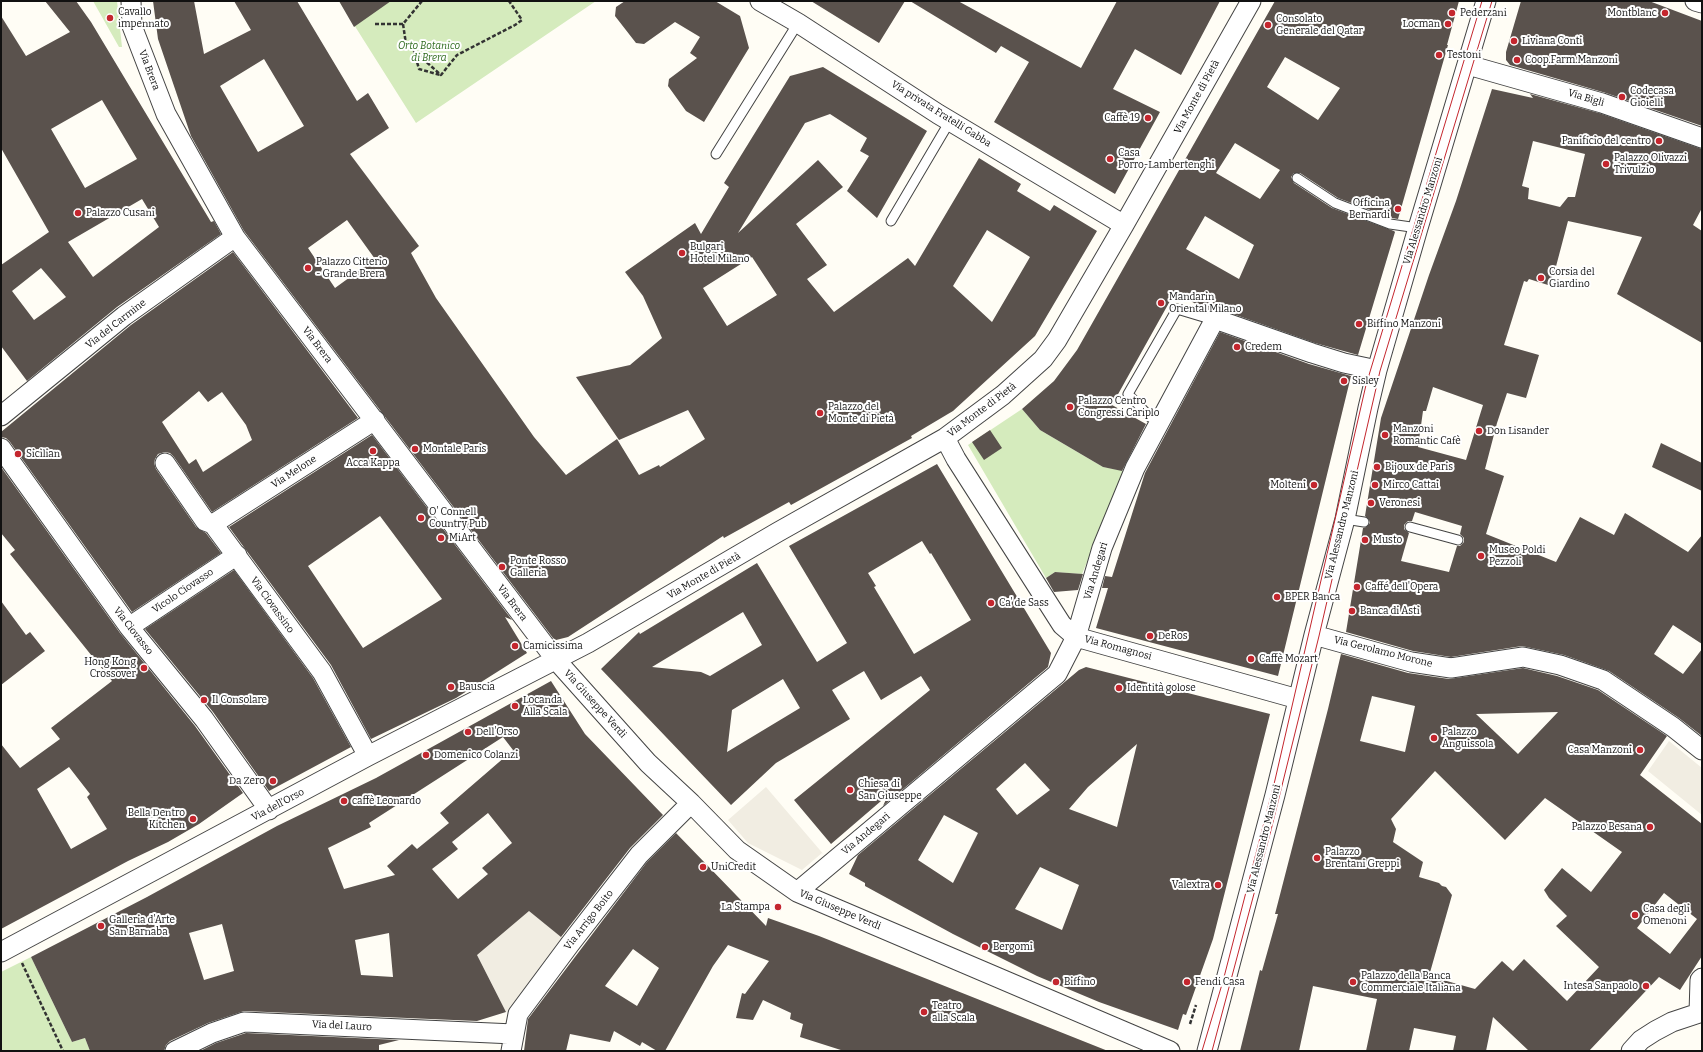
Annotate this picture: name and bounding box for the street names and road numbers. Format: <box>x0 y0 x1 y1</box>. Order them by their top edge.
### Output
street label: Via Brera <box>136 48 162 92</box>
street label: Via Monte di Pietà <box>1172 58 1222 136</box>
street label: Via privata Fratelli Gabba <box>889 78 993 150</box>
street label: Via Bigli <box>1566 87 1606 109</box>
street label: Via Alessandro Manzoni <box>1401 156 1445 266</box>
street label: Via del Carmine <box>83 297 149 351</box>
street label: Via Brera <box>299 325 335 365</box>
street label: Via Monte di Pietà <box>945 380 1019 440</box>
street label: Via Melone <box>269 453 319 491</box>
street label: Via Alessandro Manzoni <box>1323 469 1361 581</box>
street label: Via Andegari <box>1082 541 1110 601</box>
street label: Via Monte di Pietà <box>665 550 743 602</box>
street label: Vicolo Ciovasso <box>150 566 216 616</box>
street label: Via Ciovassino <box>248 575 296 635</box>
street label: Via Brera <box>494 583 530 623</box>
street label: Via Ciovasso <box>111 605 155 657</box>
street label: Via Romagnosi <box>1083 633 1153 663</box>
street label: Via Gerolamo Morone <box>1332 634 1434 670</box>
street label: Via Giuseppe Verdi <box>561 667 629 741</box>
street label: Via Alessandro Manzoni <box>1245 783 1283 895</box>
street label: Via dell'Orso <box>250 786 306 824</box>
street label: Via Andegari <box>839 810 893 858</box>
street label: Via Giuseppe Verdi <box>797 887 883 933</box>
street label: Via Arrigo Boito <box>562 888 616 952</box>
street label: Via del Lauro <box>312 1018 372 1034</box>

